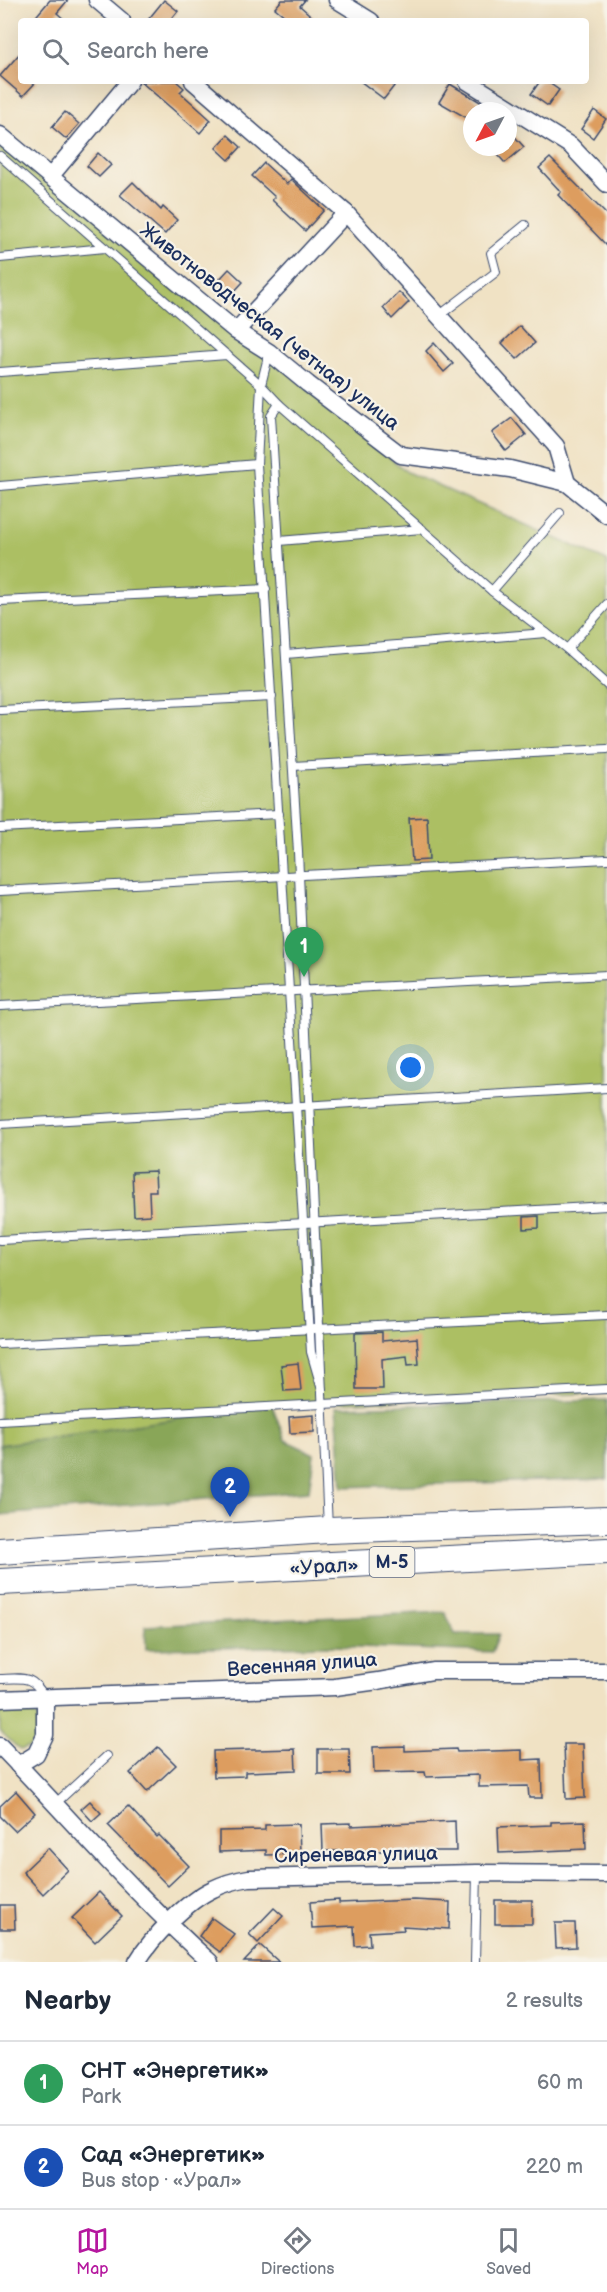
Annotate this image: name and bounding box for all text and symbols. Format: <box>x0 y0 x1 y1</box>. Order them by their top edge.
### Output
search box <box>18 18 589 84</box>
icon: search <box>39 35 72 68</box>
text: Search here <box>87 38 209 65</box>
north arrow <box>463 102 517 156</box>
street label: Животноводческая (четная) улица <box>135 218 404 436</box>
pin: 1 <box>284 928 324 977</box>
your location <box>396 1053 425 1082</box>
pin: 2 <box>210 1468 250 1517</box>
road number: М-5 <box>370 1547 414 1577</box>
street label: «Урал» <box>289 1553 359 1581</box>
street label: Весенняя улица <box>226 1648 378 1682</box>
street label: Сиреневая улица <box>274 1842 438 1868</box>
text: Nearby <box>24 1986 111 2017</box>
text: 2 results <box>506 1989 583 2013</box>
text: СНТ «Энергетик» <box>81 2058 269 2085</box>
text: 1 <box>39 2071 48 2095</box>
text: 60 m <box>537 2071 583 2095</box>
text: Park <box>81 2085 121 2109</box>
text: Сад «Энергетик» <box>81 2142 265 2169</box>
text: 2 <box>38 2155 49 2179</box>
text: 220 m <box>526 2155 583 2179</box>
text: Bus stop · «Урал» <box>81 2169 242 2193</box>
tab: Map <box>76 2224 109 2279</box>
tab: Directions <box>261 2224 334 2279</box>
tab: Saved <box>486 2224 531 2279</box>

